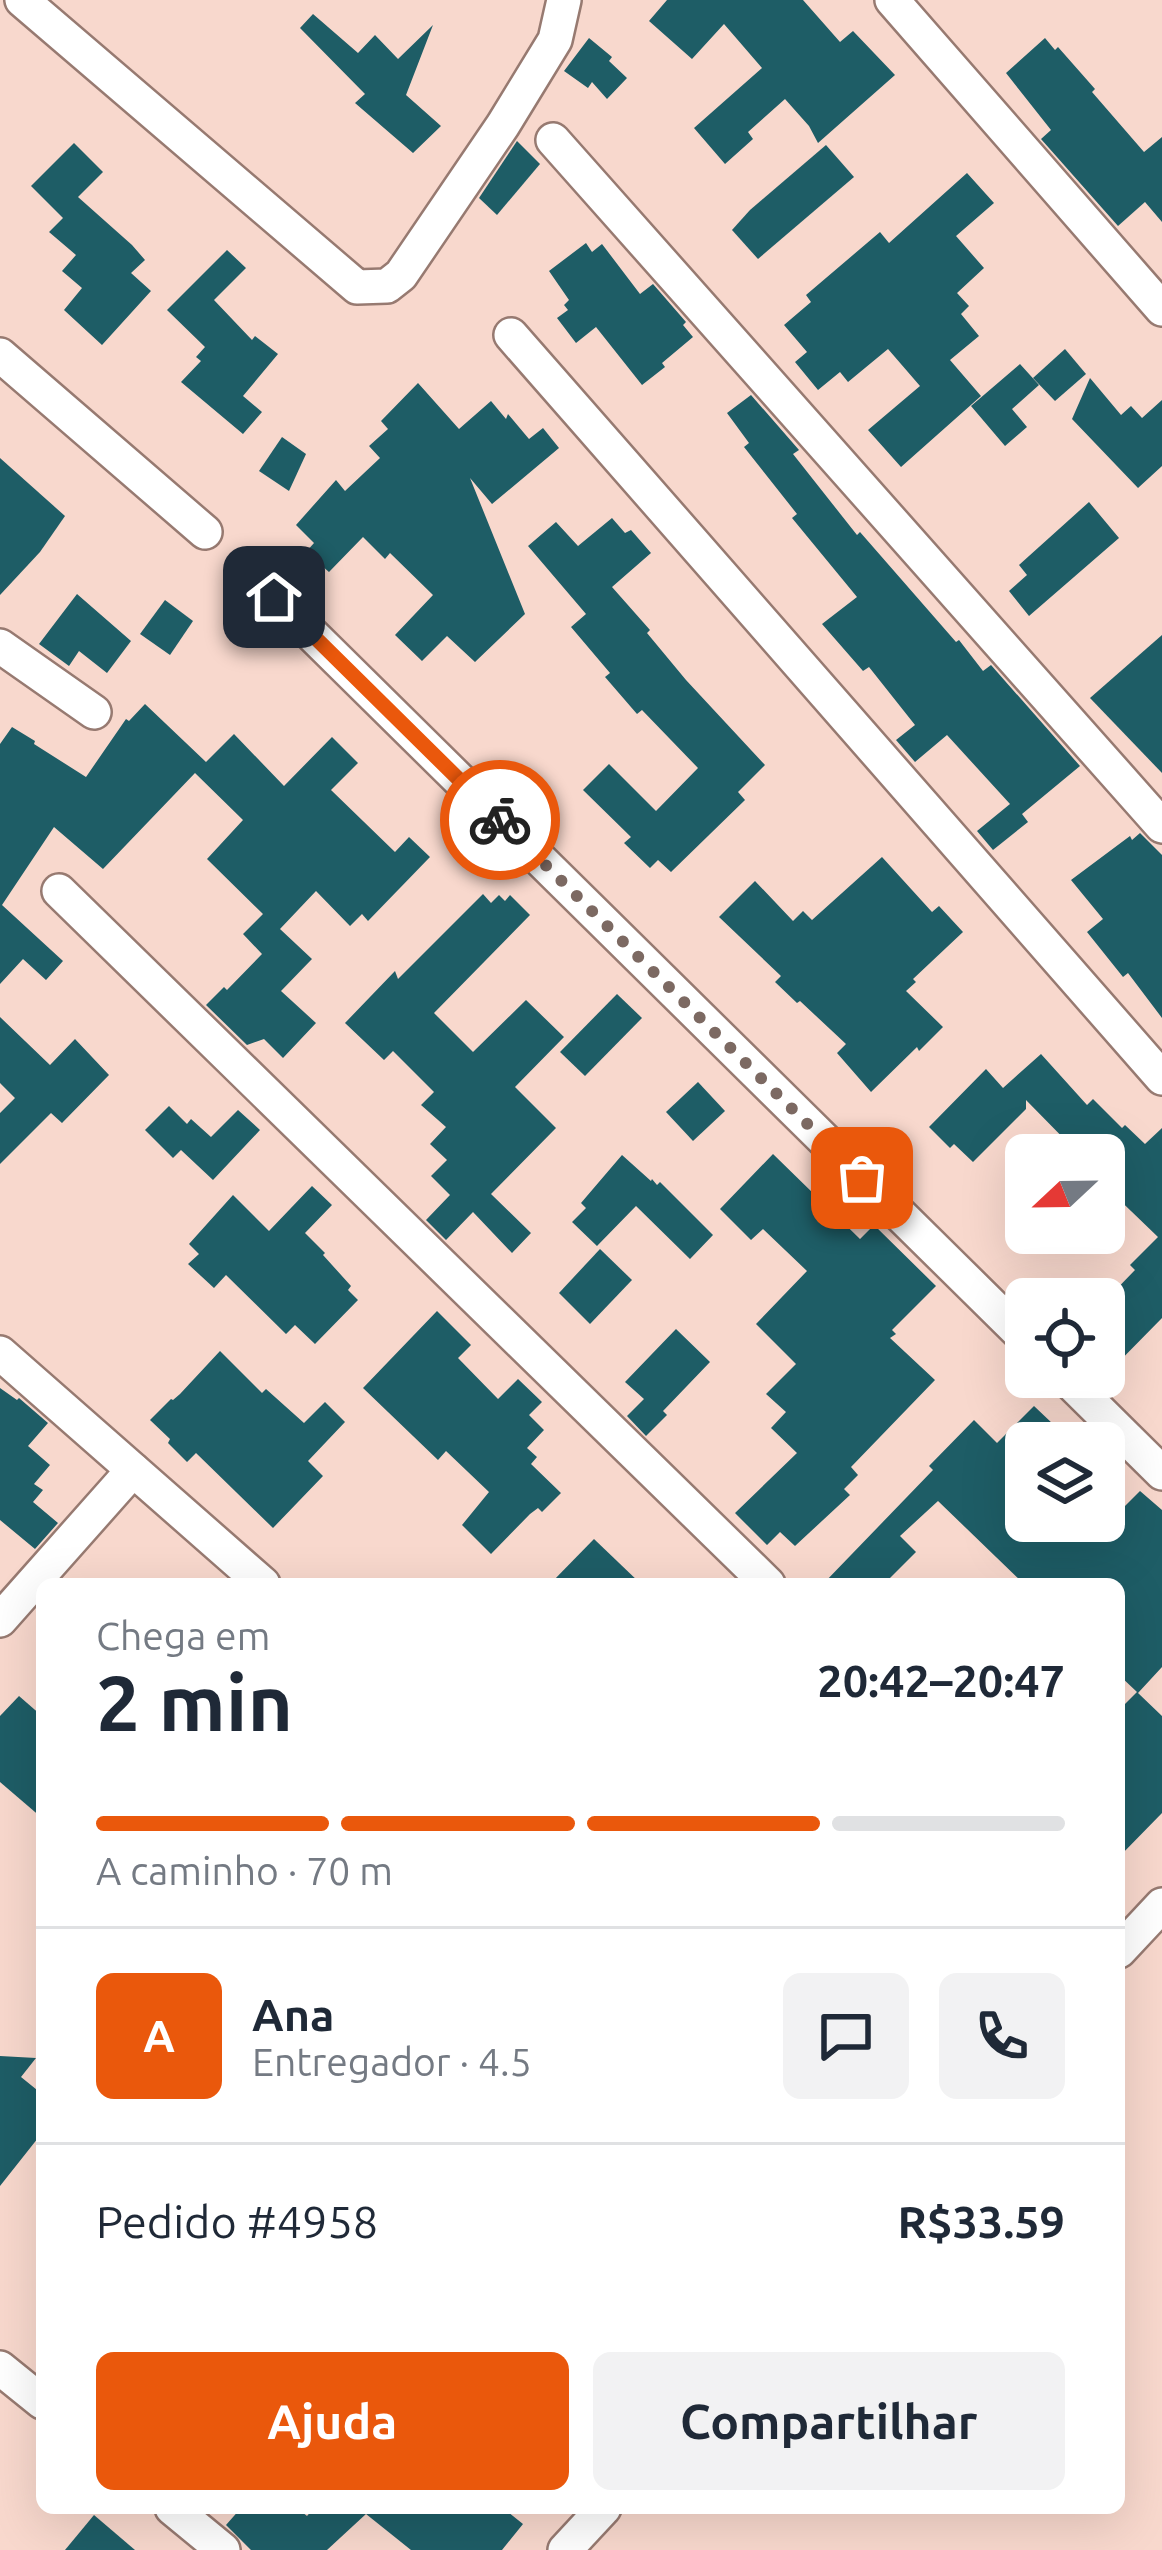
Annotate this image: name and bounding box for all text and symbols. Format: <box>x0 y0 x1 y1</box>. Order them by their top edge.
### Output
pin <box>223 546 325 648</box>
icon: home <box>241 564 307 630</box>
courier <box>440 760 560 880</box>
icon: bike <box>467 787 533 853</box>
pin <box>811 1127 913 1229</box>
north arrow <box>1005 1134 1125 1254</box>
map controls <box>1005 1134 1125 1542</box>
icon: bag <box>829 1145 895 1211</box>
button: locate <box>1005 1278 1125 1398</box>
button: layers <box>1005 1422 1125 1542</box>
text: Chega em <box>96 1614 270 1657</box>
text: 20:42–20:47 <box>817 1655 1065 1706</box>
text: 2 min <box>96 1658 293 1746</box>
text: A caminho · 70 m <box>96 1849 393 1892</box>
button: chat <box>783 1973 909 2099</box>
button: phone <box>939 1973 1065 2099</box>
text: Ana <box>252 1989 334 2040</box>
text: A <box>143 2010 175 2061</box>
text: Entregador · 4.5 <box>252 2040 532 2083</box>
text: Pedido #4958 <box>96 2196 378 2247</box>
text: R$33.59 <box>898 2196 1065 2247</box>
button: Ajuda <box>96 2352 569 2490</box>
button: Compartilhar <box>593 2352 1065 2490</box>

